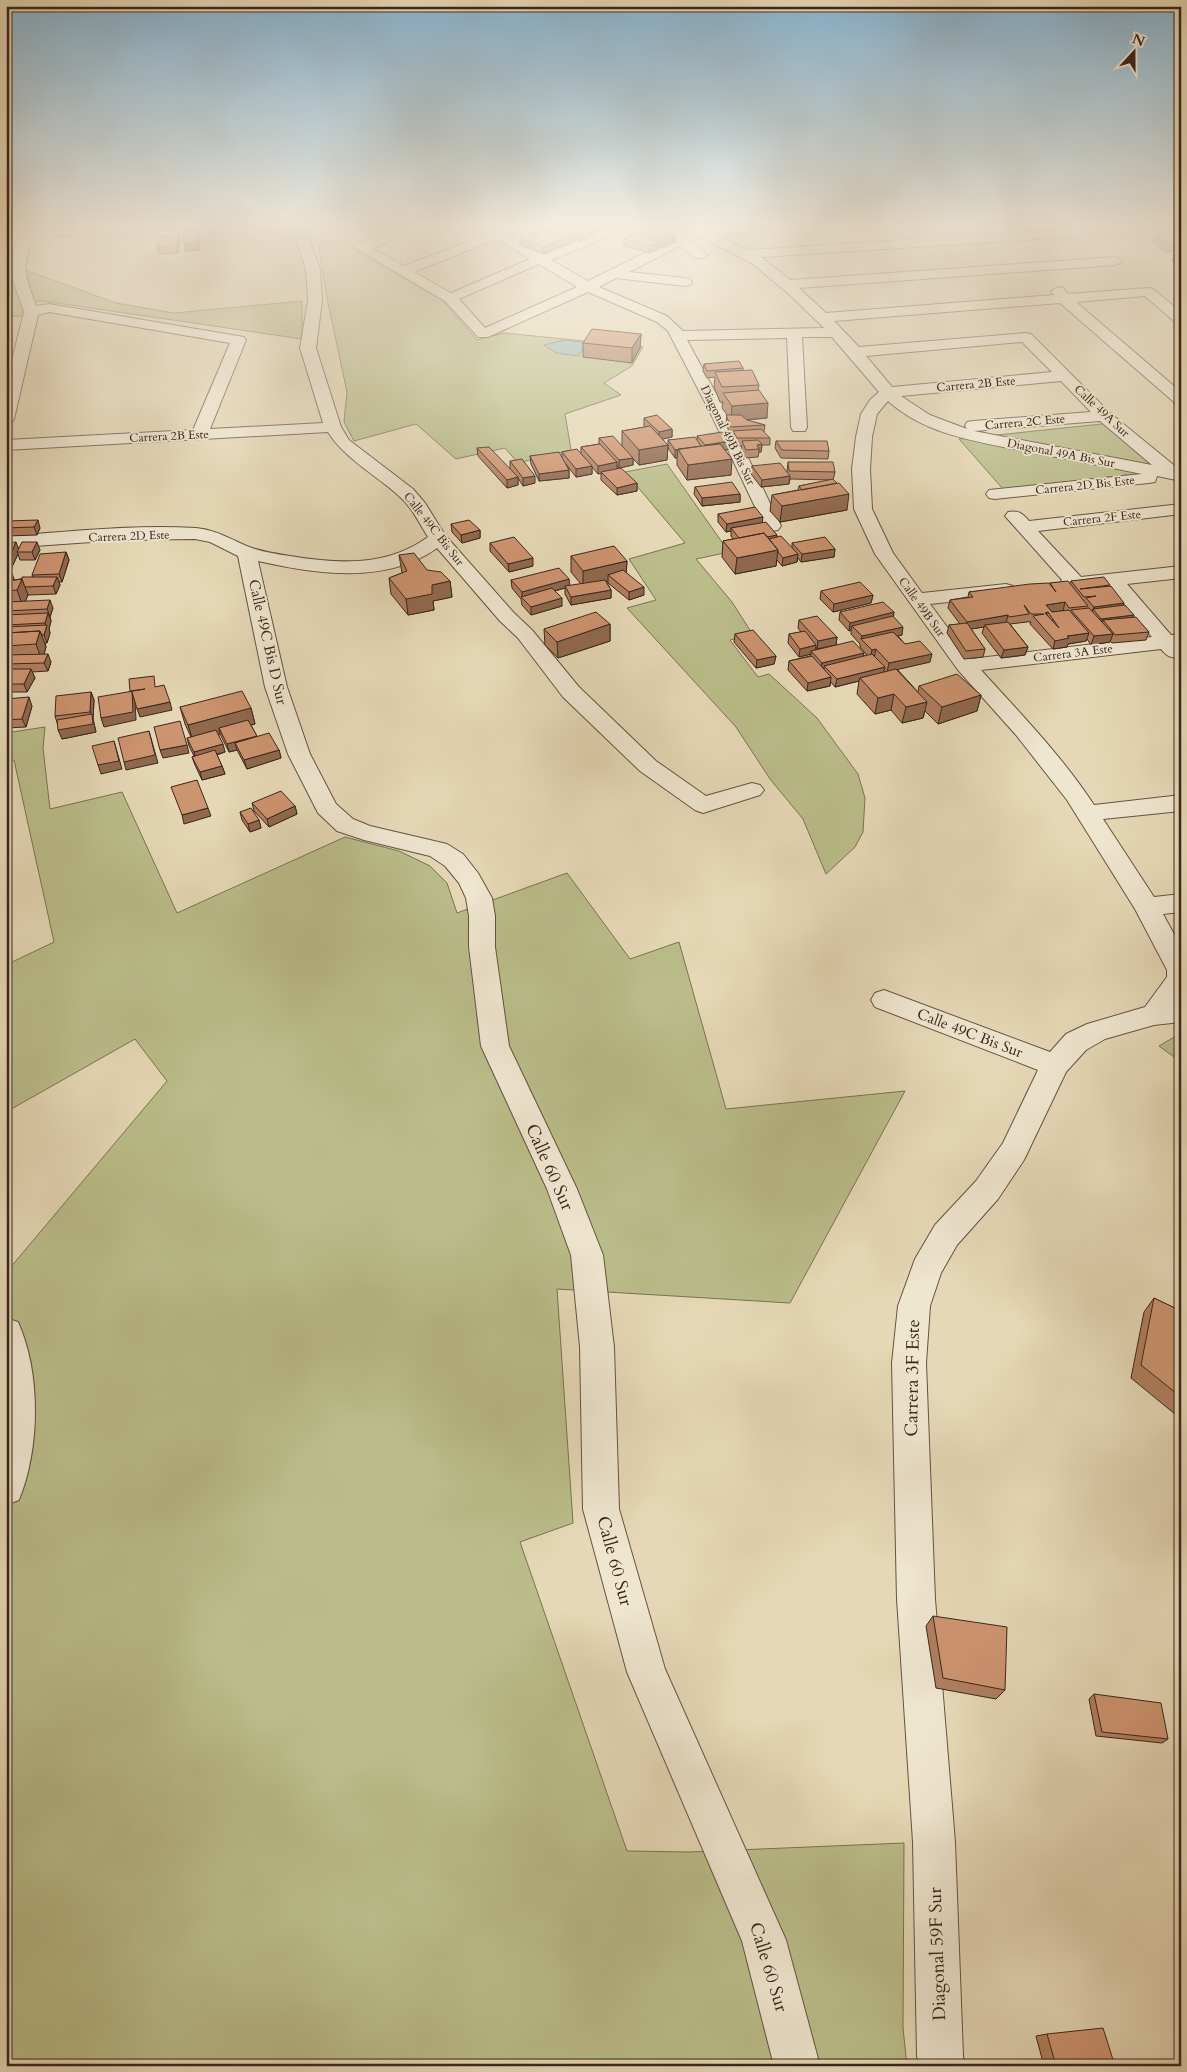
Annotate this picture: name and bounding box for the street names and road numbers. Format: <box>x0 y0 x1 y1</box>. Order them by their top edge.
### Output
street label: Carrera 2B Este <box>936 373 1016 395</box>
street label: Calle 49A Sur <box>1071 381 1134 441</box>
street label: Diagonal 49B Bis Sur <box>697 382 759 488</box>
street label: Carrera 2C Este <box>984 411 1066 433</box>
street label: Carrera 2B Este <box>129 426 209 446</box>
street label: Diagonal 49A Bis Sur <box>1006 435 1117 471</box>
street label: Carrera 2D Bis Este <box>1034 472 1136 498</box>
street label: Calle 49C Bis Sur <box>400 489 468 570</box>
street label: Carrera 2F Este <box>1062 506 1142 530</box>
street label: Carrera 2D Este <box>88 527 170 545</box>
street label: Calle 49B Sur <box>895 574 949 640</box>
street label: Calle 49C Bis D Sur <box>244 577 292 707</box>
street label: Carrera 3A Este <box>1032 640 1114 666</box>
street label: Calle 49C Bis Sur <box>914 1004 1026 1063</box>
street label: Calle 60 Sur <box>519 1120 580 1215</box>
street label: Carrera 3F Este <box>899 1319 926 1437</box>
street label: Calle 60 Sur <box>590 1513 639 1609</box>
street label: Diagonal 59F Sur <box>923 1886 952 2021</box>
street label: Calle 60 Sur <box>743 1919 794 2015</box>

